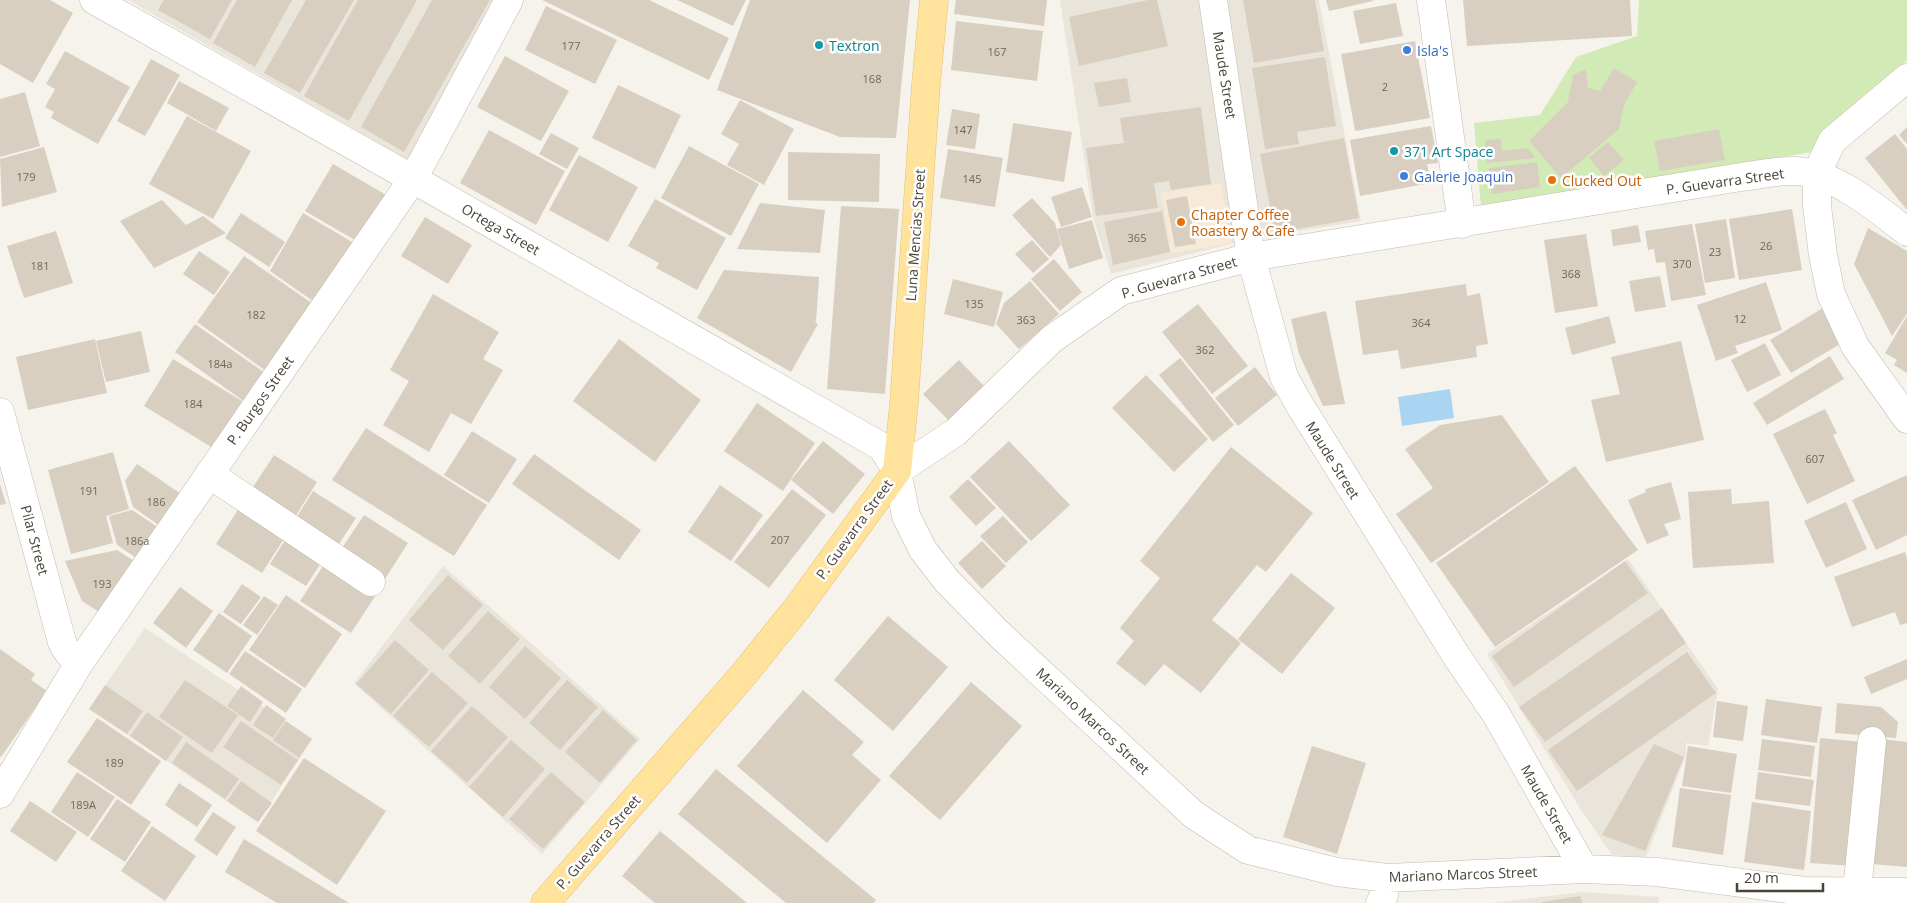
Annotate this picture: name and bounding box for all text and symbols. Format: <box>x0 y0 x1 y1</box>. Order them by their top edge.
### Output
street label: Maude Street <box>1209 30 1241 120</box>
place label: Textron <box>829 36 880 55</box>
house number: 177 <box>562 38 580 53</box>
marker: Textron <box>813 39 825 51</box>
place label: Isla's <box>1417 41 1449 60</box>
house number: 167 <box>988 44 1006 59</box>
marker: Isla's <box>1401 44 1413 56</box>
house number: 168 <box>863 71 881 86</box>
house number: 2 <box>1382 79 1388 94</box>
house number: 147 <box>954 122 972 137</box>
place label: 371 Art Space <box>1404 142 1494 161</box>
marker: 371 Art Space <box>1388 145 1400 157</box>
street label: P. Guevarra Street <box>1665 163 1785 199</box>
place label: Galerie Joaquin <box>1414 167 1513 186</box>
street label: Luna Mencias Street <box>901 168 929 302</box>
house number: 179 <box>17 169 35 184</box>
marker: Galerie Joaquin <box>1398 170 1410 182</box>
house number: 145 <box>963 171 981 186</box>
place label: Clucked Out <box>1562 171 1642 190</box>
marker: Clucked Out <box>1546 174 1558 186</box>
street label: Ortega Street <box>458 199 544 259</box>
place label: Chapter Coffee Roastery & Cafe <box>1191 205 1295 240</box>
marker: Chapter Coffee Roastery & Cafe <box>1175 216 1187 228</box>
house number: 365 <box>1128 230 1146 245</box>
house number: 26 <box>1760 238 1772 253</box>
house number: 23 <box>1709 244 1721 259</box>
street label: P. Guevarra Street <box>1119 251 1239 303</box>
house number: 370 <box>1673 256 1691 271</box>
house number: 181 <box>31 258 49 273</box>
house number: 368 <box>1562 266 1580 281</box>
house number: 135 <box>965 296 983 311</box>
house number: 182 <box>247 307 265 322</box>
house number: 12 <box>1734 311 1746 326</box>
house number: 363 <box>1017 312 1035 327</box>
house number: 364 <box>1412 315 1431 330</box>
house number: 362 <box>1196 342 1214 357</box>
street label: P. Burgos Street <box>222 352 298 448</box>
house number: 184a <box>208 356 232 371</box>
house number: 184 <box>184 396 203 411</box>
street label: Maude Street <box>1302 418 1364 502</box>
house number: 607 <box>1806 451 1824 466</box>
street label: P. Guevarra Street <box>811 475 897 583</box>
house number: 191 <box>80 483 98 498</box>
house number: 186 <box>147 494 165 509</box>
street label: Pilar Street <box>17 503 53 577</box>
house number: 207 <box>771 532 789 547</box>
house number: 186a <box>125 533 149 548</box>
house number: 193 <box>93 576 111 591</box>
street label: Mariano Marcos Street <box>1032 663 1154 779</box>
house number: 189 <box>105 755 123 770</box>
street label: Maude Street <box>1517 761 1577 847</box>
street label: P. Guevarra Street <box>552 791 644 893</box>
house number: 189A <box>70 797 96 812</box>
scale bar <box>1737 860 1823 892</box>
street label: Mariano Marcos Street <box>1388 862 1538 886</box>
text: 20 m <box>1744 867 1779 887</box>

